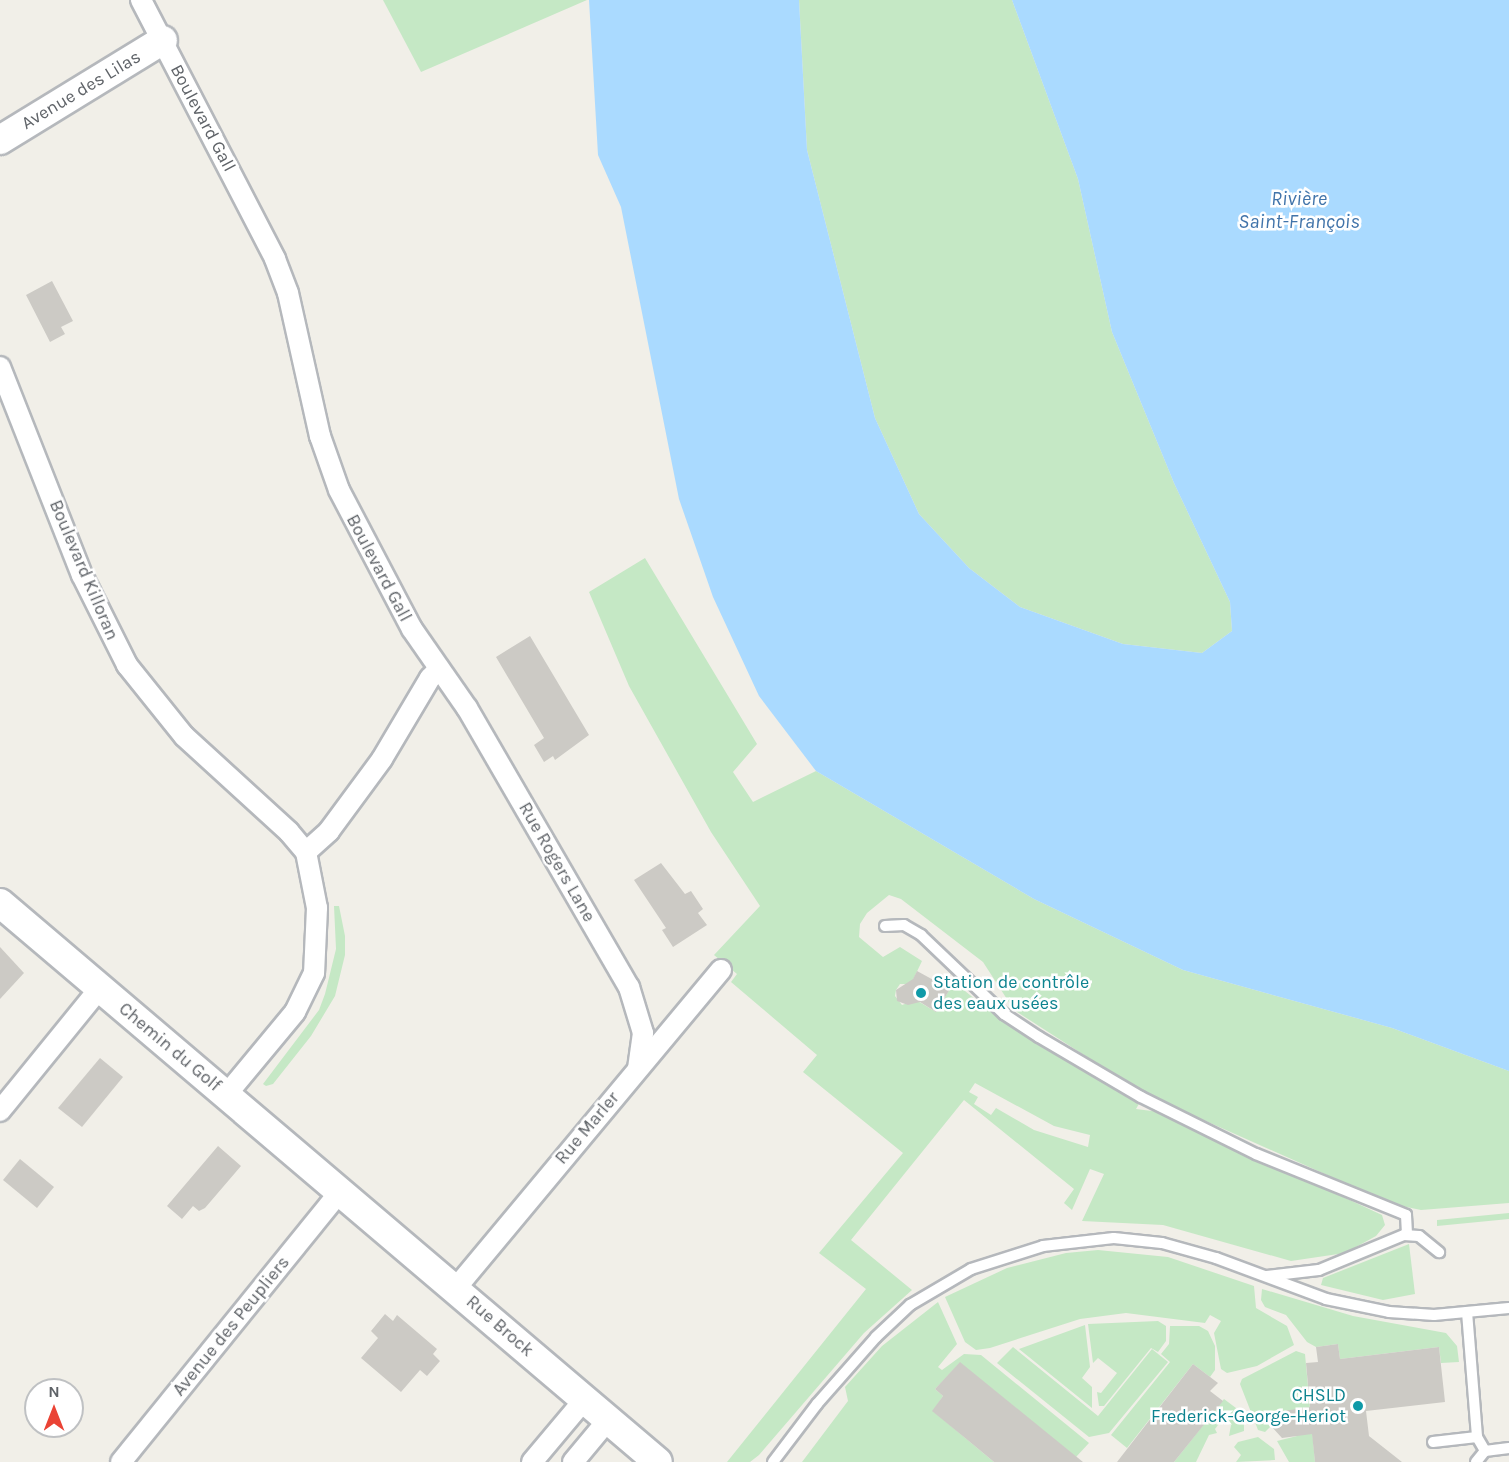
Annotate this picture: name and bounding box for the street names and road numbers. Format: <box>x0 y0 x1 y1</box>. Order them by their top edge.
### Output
street label: Avenue des Lilas <box>17 46 145 134</box>
street label: Boulevard Gall <box>166 61 240 175</box>
street label: Boulevard Killoran <box>45 497 123 643</box>
street label: Boulevard Gall <box>342 511 416 625</box>
street label: Rue Rogers Lane <box>514 798 600 926</box>
street label: Chemin du Golf <box>114 998 226 1096</box>
street label: Rue Marler <box>550 1087 624 1169</box>
street label: Avenue des Peupliers <box>168 1252 294 1400</box>
street label: Rue Brock <box>462 1291 538 1361</box>

